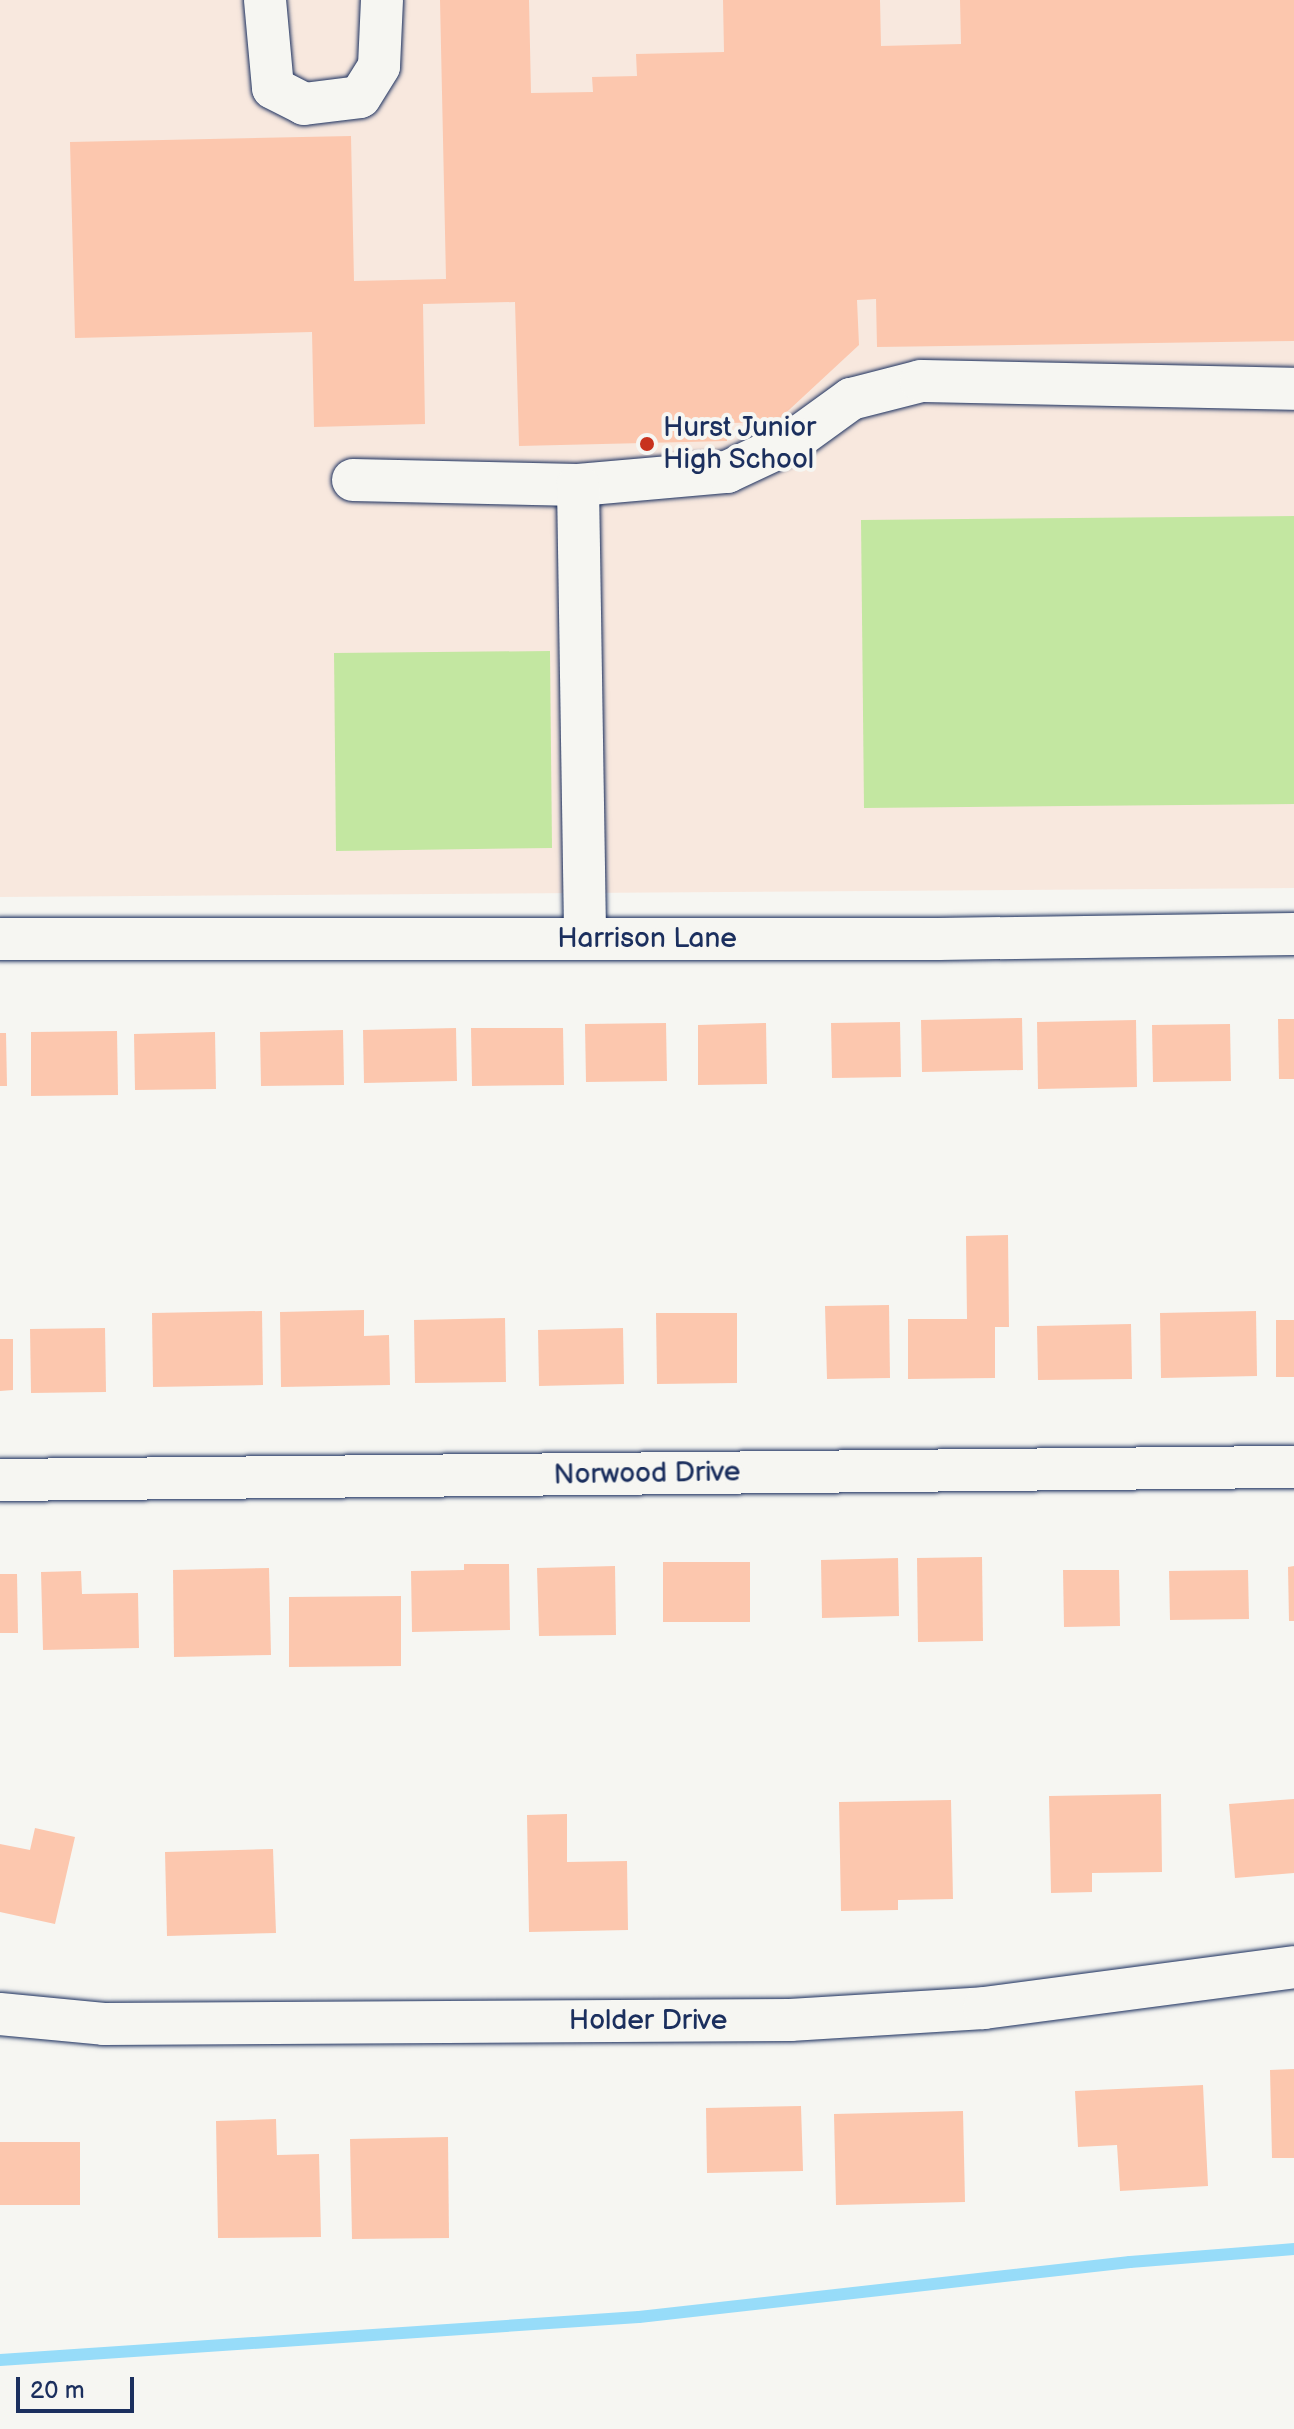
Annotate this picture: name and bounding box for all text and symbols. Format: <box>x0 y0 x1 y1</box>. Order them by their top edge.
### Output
place label: Hurst Junior High School <box>663 411 818 477</box>
marker: Hurst Junior High School <box>638 435 656 453</box>
street label: Harrison Lane <box>557 922 737 956</box>
street label: Norwood Drive <box>553 1456 741 1492</box>
street label: Holder Drive <box>569 2004 727 2038</box>
scale bar <box>20 2361 138 2411</box>
text: 20 m <box>30 2376 85 2405</box>

